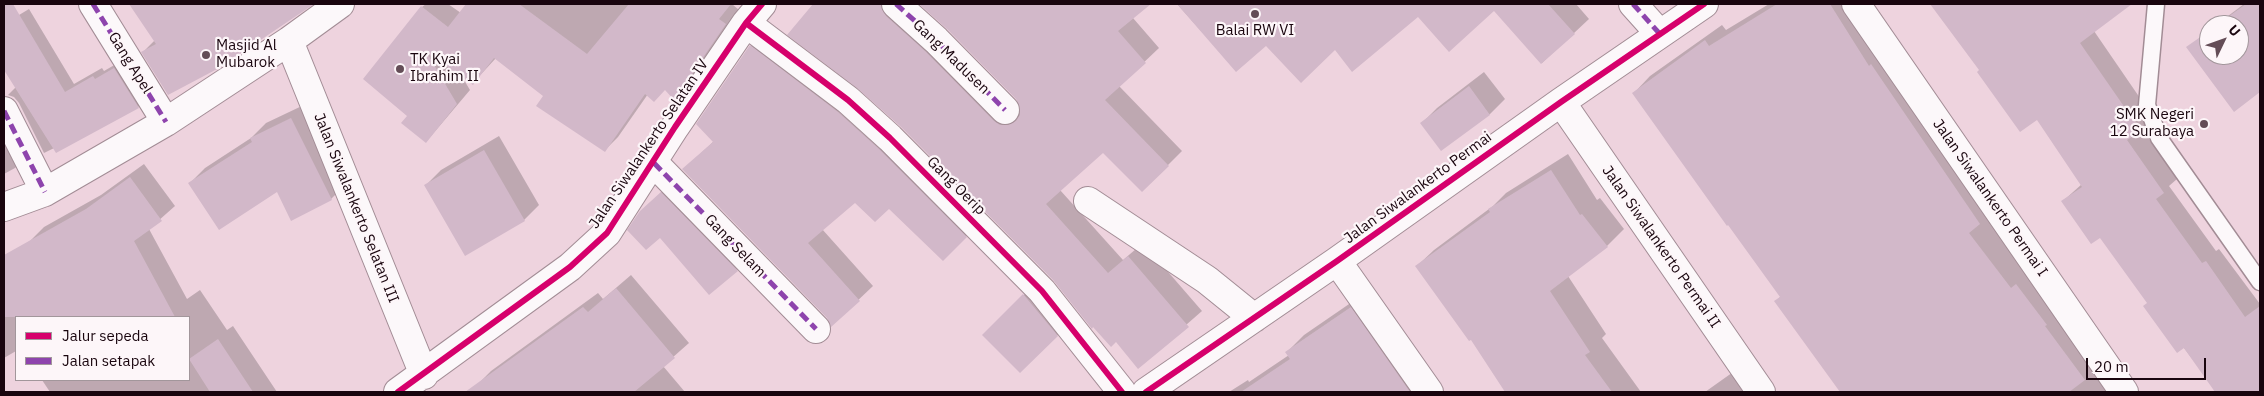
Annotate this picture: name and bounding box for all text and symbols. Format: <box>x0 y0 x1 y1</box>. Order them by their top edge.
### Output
marker: Balai RW VI <box>1249 8 1261 20</box>
north arrow <box>2199 15 2249 65</box>
street label: Gang Madusen <box>909 16 993 98</box>
text: U <box>2224 21 2244 40</box>
place label: Balai RW VI <box>1216 22 1294 40</box>
street label: Gang Apel <box>104 29 156 97</box>
place label: Masjid Al Mubarok <box>216 37 277 72</box>
marker: Masjid Al Mubarok <box>200 49 212 61</box>
place label: TK Kyai Ibrahim II <box>410 51 479 86</box>
street label: Jalan Siwalankerto Selatan IV <box>586 56 712 232</box>
marker: TK Kyai Ibrahim II <box>394 63 406 75</box>
place label: SMK Negeri 12 Surabaya <box>2110 106 2194 141</box>
street label: Jalan Siwalankerto Selatan III <box>310 110 402 306</box>
street label: Jalan Siwalankerto Permai I <box>1929 116 2051 280</box>
marker: SMK Negeri 12 Surabaya <box>2198 118 2210 130</box>
street label: Jalan Siwalankerto Permai <box>1341 128 1495 248</box>
street label: Gang Oerip <box>923 153 989 219</box>
street label: Jalan Siwalankerto Permai II <box>1598 162 1724 332</box>
street label: Gang Selam <box>701 211 769 281</box>
legend <box>15 316 190 381</box>
text: Jalur sepeda <box>62 326 149 345</box>
scale bar <box>2089 348 2209 380</box>
text: Jalan setapak <box>62 351 155 370</box>
text: 20 m <box>2094 357 2129 376</box>

